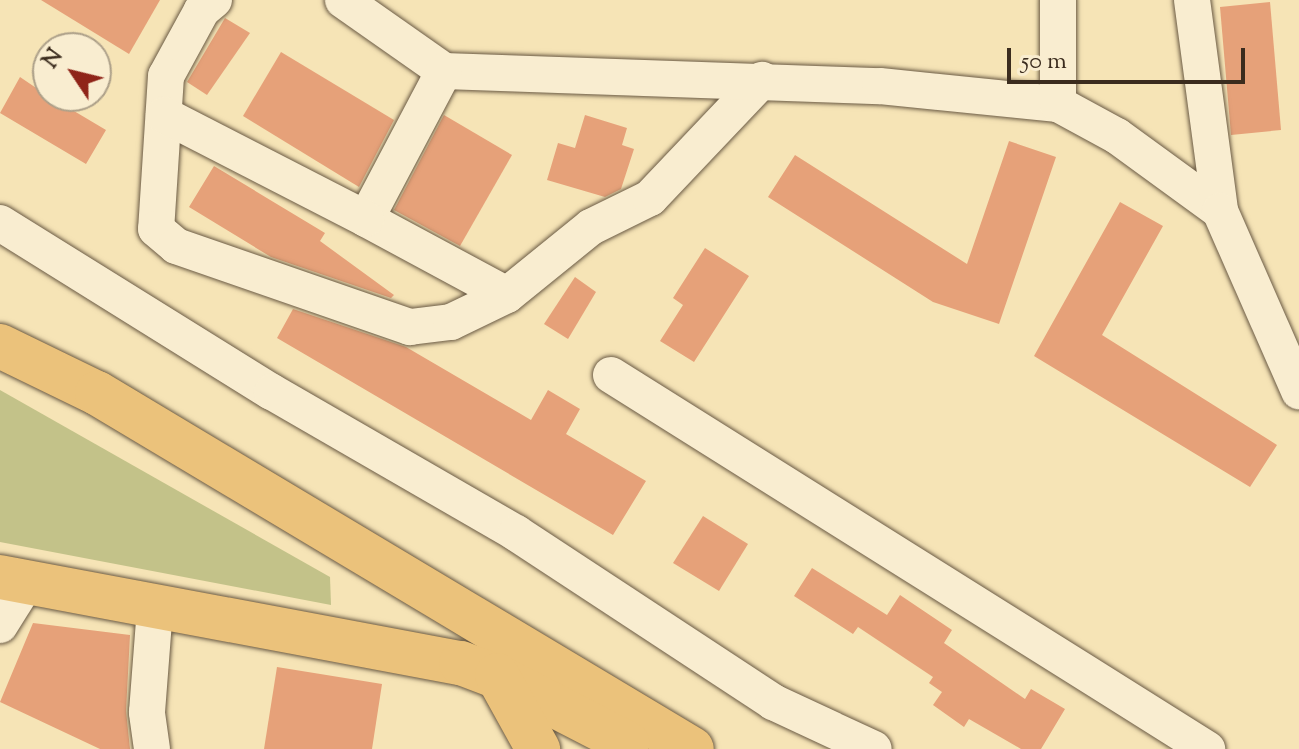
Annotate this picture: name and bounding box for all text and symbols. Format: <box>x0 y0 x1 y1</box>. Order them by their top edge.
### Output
north arrow <box>32 32 112 112</box>
scale bar <box>1011 32 1249 82</box>
text: N <box>36 43 72 76</box>
text: 50 m <box>1021 45 1067 79</box>

